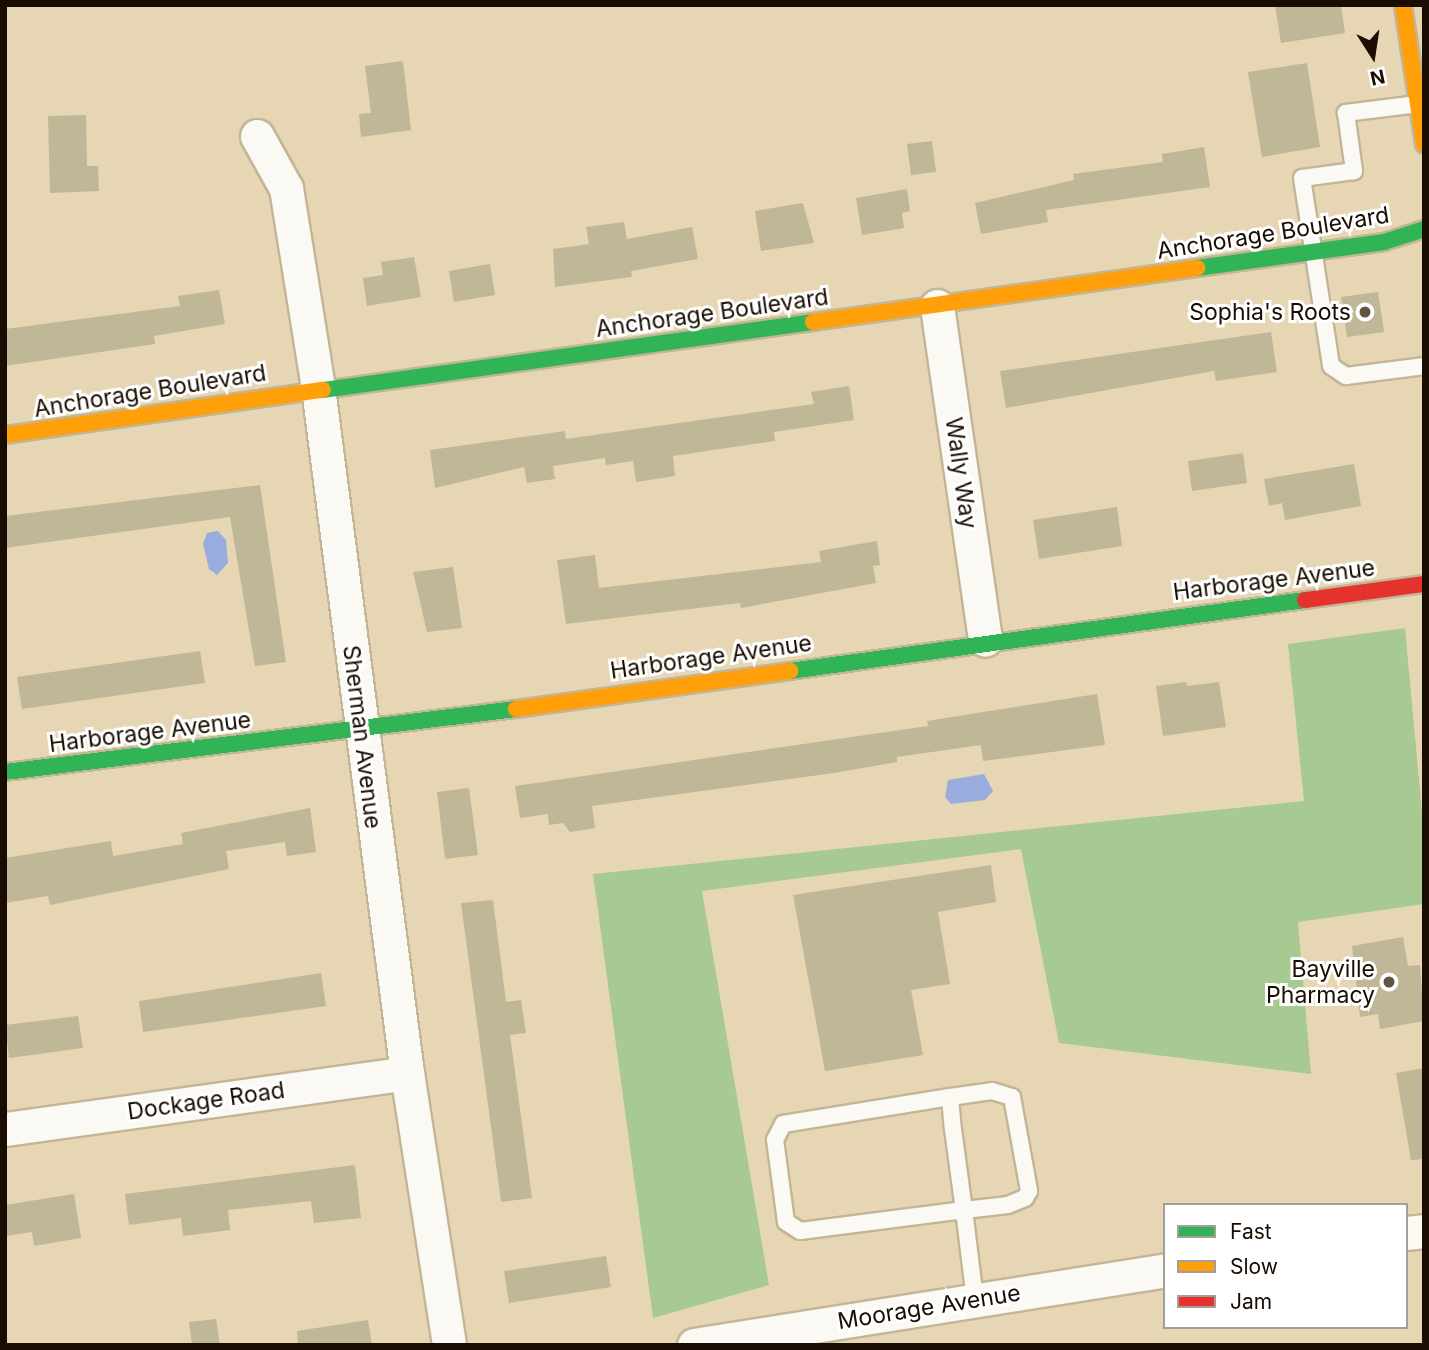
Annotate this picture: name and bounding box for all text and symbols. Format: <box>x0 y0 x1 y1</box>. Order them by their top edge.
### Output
north arrow <box>1338 21 1408 91</box>
text: N <box>1368 64 1387 90</box>
street label: Anchorage Boulevard <box>1155 201 1391 265</box>
street label: Anchorage Boulevard <box>594 283 830 343</box>
place label: Sophia's Roots <box>1189 298 1351 326</box>
marker: Sophia's Roots <box>1357 304 1373 320</box>
street label: Anchorage Boulevard <box>32 359 268 423</box>
street label: Wally Way <box>940 416 982 530</box>
street label: Harborage Avenue <box>1171 554 1377 606</box>
street label: Harborage Avenue <box>608 629 814 685</box>
street label: Sherman Avenue <box>337 644 387 830</box>
street label: Harborage Avenue <box>47 706 253 758</box>
place label: Bayville Pharmacy <box>1266 955 1375 1009</box>
marker: Bayville Pharmacy <box>1381 974 1397 990</box>
street label: Dockage Road <box>126 1076 286 1126</box>
legend <box>1163 1203 1408 1329</box>
text: Fast <box>1230 1219 1272 1244</box>
text: Slow <box>1230 1254 1278 1279</box>
street label: Moorage Avenue <box>836 1279 1022 1335</box>
text: Jam <box>1230 1289 1272 1314</box>

